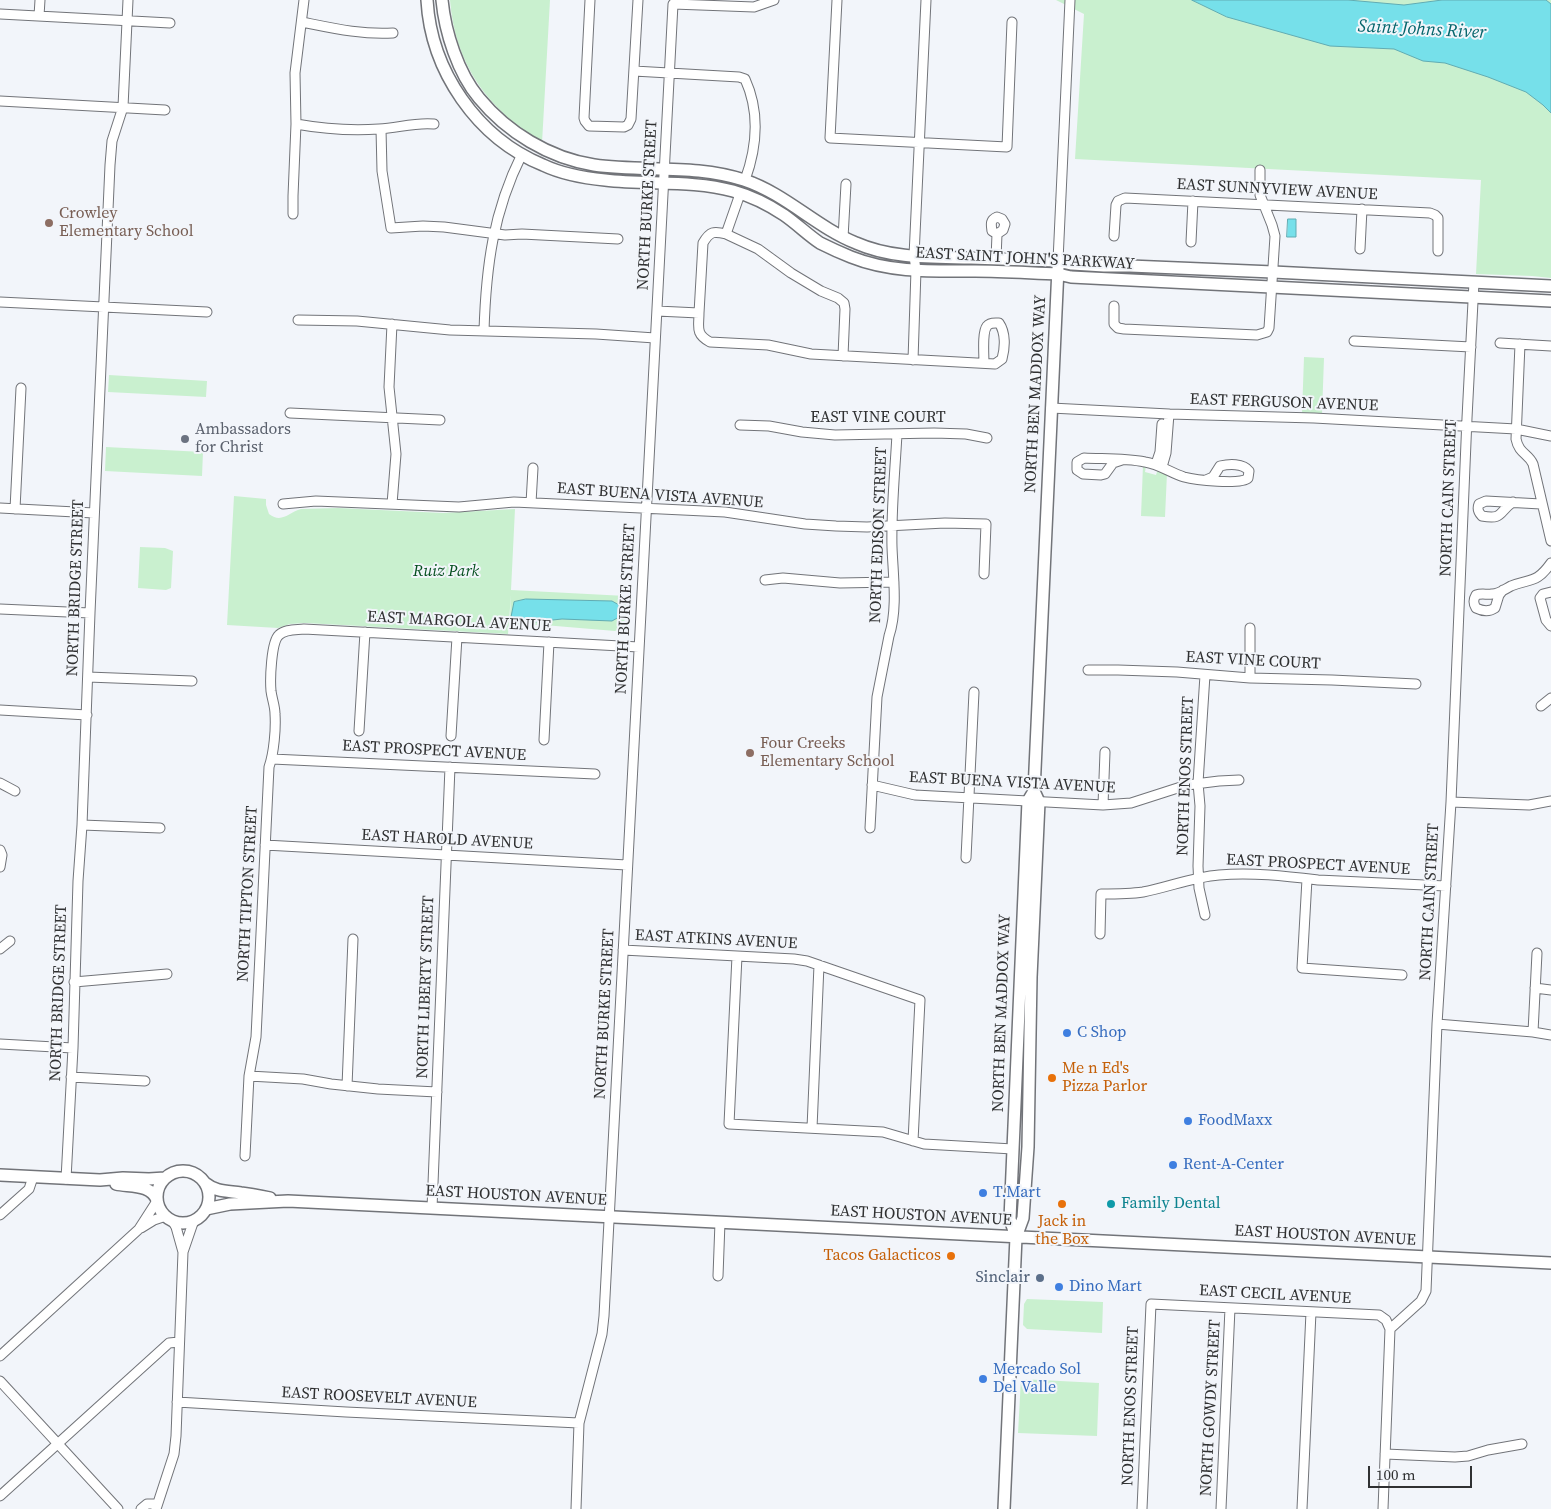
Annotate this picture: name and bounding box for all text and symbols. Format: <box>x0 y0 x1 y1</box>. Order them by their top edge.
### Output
water label: Saint Johns River <box>1357 16 1487 44</box>
street label: NORTH BURKE STREET <box>634 119 662 291</box>
street label: EAST SUNNYVIEW AVENUE <box>1176 175 1378 205</box>
place label: Crowley Elementary School <box>59 204 193 242</box>
marker: Crowley Elementary School <box>43 217 55 229</box>
street label: EAST SAINT JOHN'S PARKWAY <box>915 244 1135 274</box>
street label: NORTH BEN MADDOX WAY <box>1021 294 1051 494</box>
street label: EAST FERGUSON AVENUE <box>1189 390 1379 416</box>
street label: EAST VINE COURT <box>810 408 946 428</box>
street label: NORTH CAIN STREET <box>1437 419 1461 577</box>
place label: Ambassadors for Christ <box>195 420 291 458</box>
marker: Ambassadors for Christ <box>179 433 191 445</box>
street label: NORTH EDISON STREET <box>866 446 892 624</box>
street label: EAST BUENA VISTA AVENUE <box>556 479 764 513</box>
street label: NORTH BRIDGE STREET <box>63 499 89 677</box>
street label: NORTH BURKE STREET <box>612 523 640 695</box>
park label: Ruiz Park <box>413 562 479 582</box>
street label: EAST MARGOLA AVENUE <box>366 608 552 636</box>
street label: EAST VINE COURT <box>1185 648 1321 674</box>
street label: NORTH ENOS STREET <box>1174 696 1198 856</box>
place label: Four Creeks Elementary School <box>760 734 894 772</box>
street label: EAST PROSPECT AVENUE <box>341 737 527 765</box>
marker: Four Creeks Elementary School <box>744 747 756 759</box>
street label: EAST BUENA VISTA AVENUE <box>908 768 1116 798</box>
street label: NORTH TIPTON STREET <box>234 805 262 983</box>
street label: NORTH CAIN STREET <box>1416 823 1444 981</box>
street label: EAST HAROLD AVENUE <box>361 826 533 854</box>
street label: EAST PROSPECT AVENUE <box>1225 851 1411 879</box>
street label: NORTH LIBERTY STREET <box>413 895 439 1079</box>
street label: NORTH BRIDGE STREET <box>46 904 72 1082</box>
street label: NORTH BEN MADDOX WAY <box>989 914 1015 1112</box>
street label: EAST ATKINS AVENUE <box>634 926 798 954</box>
street label: NORTH BURKE STREET <box>591 928 619 1100</box>
place label: C Shop <box>1077 1023 1126 1043</box>
marker: C Shop <box>1061 1027 1073 1039</box>
place label: Me n Ed's Pizza Parlor <box>1062 1059 1147 1097</box>
marker: Me n Ed's Pizza Parlor <box>1046 1072 1058 1084</box>
place label: FoodMaxx <box>1198 1111 1272 1131</box>
marker: FoodMaxx <box>1182 1115 1194 1127</box>
place label: Rent-A-Center <box>1183 1155 1284 1175</box>
marker: Rent-A-Center <box>1167 1159 1179 1171</box>
street label: EAST HOUSTON AVENUE <box>425 1182 607 1210</box>
place label: T.Mart <box>993 1183 1041 1203</box>
marker: T.Mart <box>977 1187 989 1199</box>
place label: Family Dental <box>1121 1194 1221 1214</box>
marker: Jack in the Box <box>1056 1198 1068 1210</box>
marker: Family Dental <box>1105 1198 1117 1210</box>
street label: EAST HOUSTON AVENUE <box>830 1202 1012 1230</box>
place label: Jack in the Box <box>1035 1212 1089 1250</box>
street label: EAST HOUSTON AVENUE <box>1234 1222 1416 1250</box>
place label: Tacos Galacticos <box>823 1246 941 1266</box>
marker: Tacos Galacticos <box>945 1250 957 1262</box>
place label: Sinclair <box>975 1268 1030 1288</box>
marker: Sinclair <box>1034 1272 1046 1284</box>
place label: Dino Mart <box>1069 1277 1142 1297</box>
marker: Dino Mart <box>1053 1281 1065 1293</box>
street label: EAST CECIL AVENUE <box>1198 1281 1352 1309</box>
street label: NORTH GOWDY STREET <box>1197 1319 1225 1497</box>
street label: NORTH ENOS STREET <box>1119 1326 1143 1486</box>
place label: Mercado Sol Del Valle <box>993 1360 1081 1398</box>
marker: Mercado Sol Del Valle <box>977 1373 989 1385</box>
street label: EAST ROOSEVELT AVENUE <box>281 1383 477 1413</box>
scale bar <box>1371 1456 1475 1488</box>
text: 100 m <box>1376 1464 1416 1485</box>

